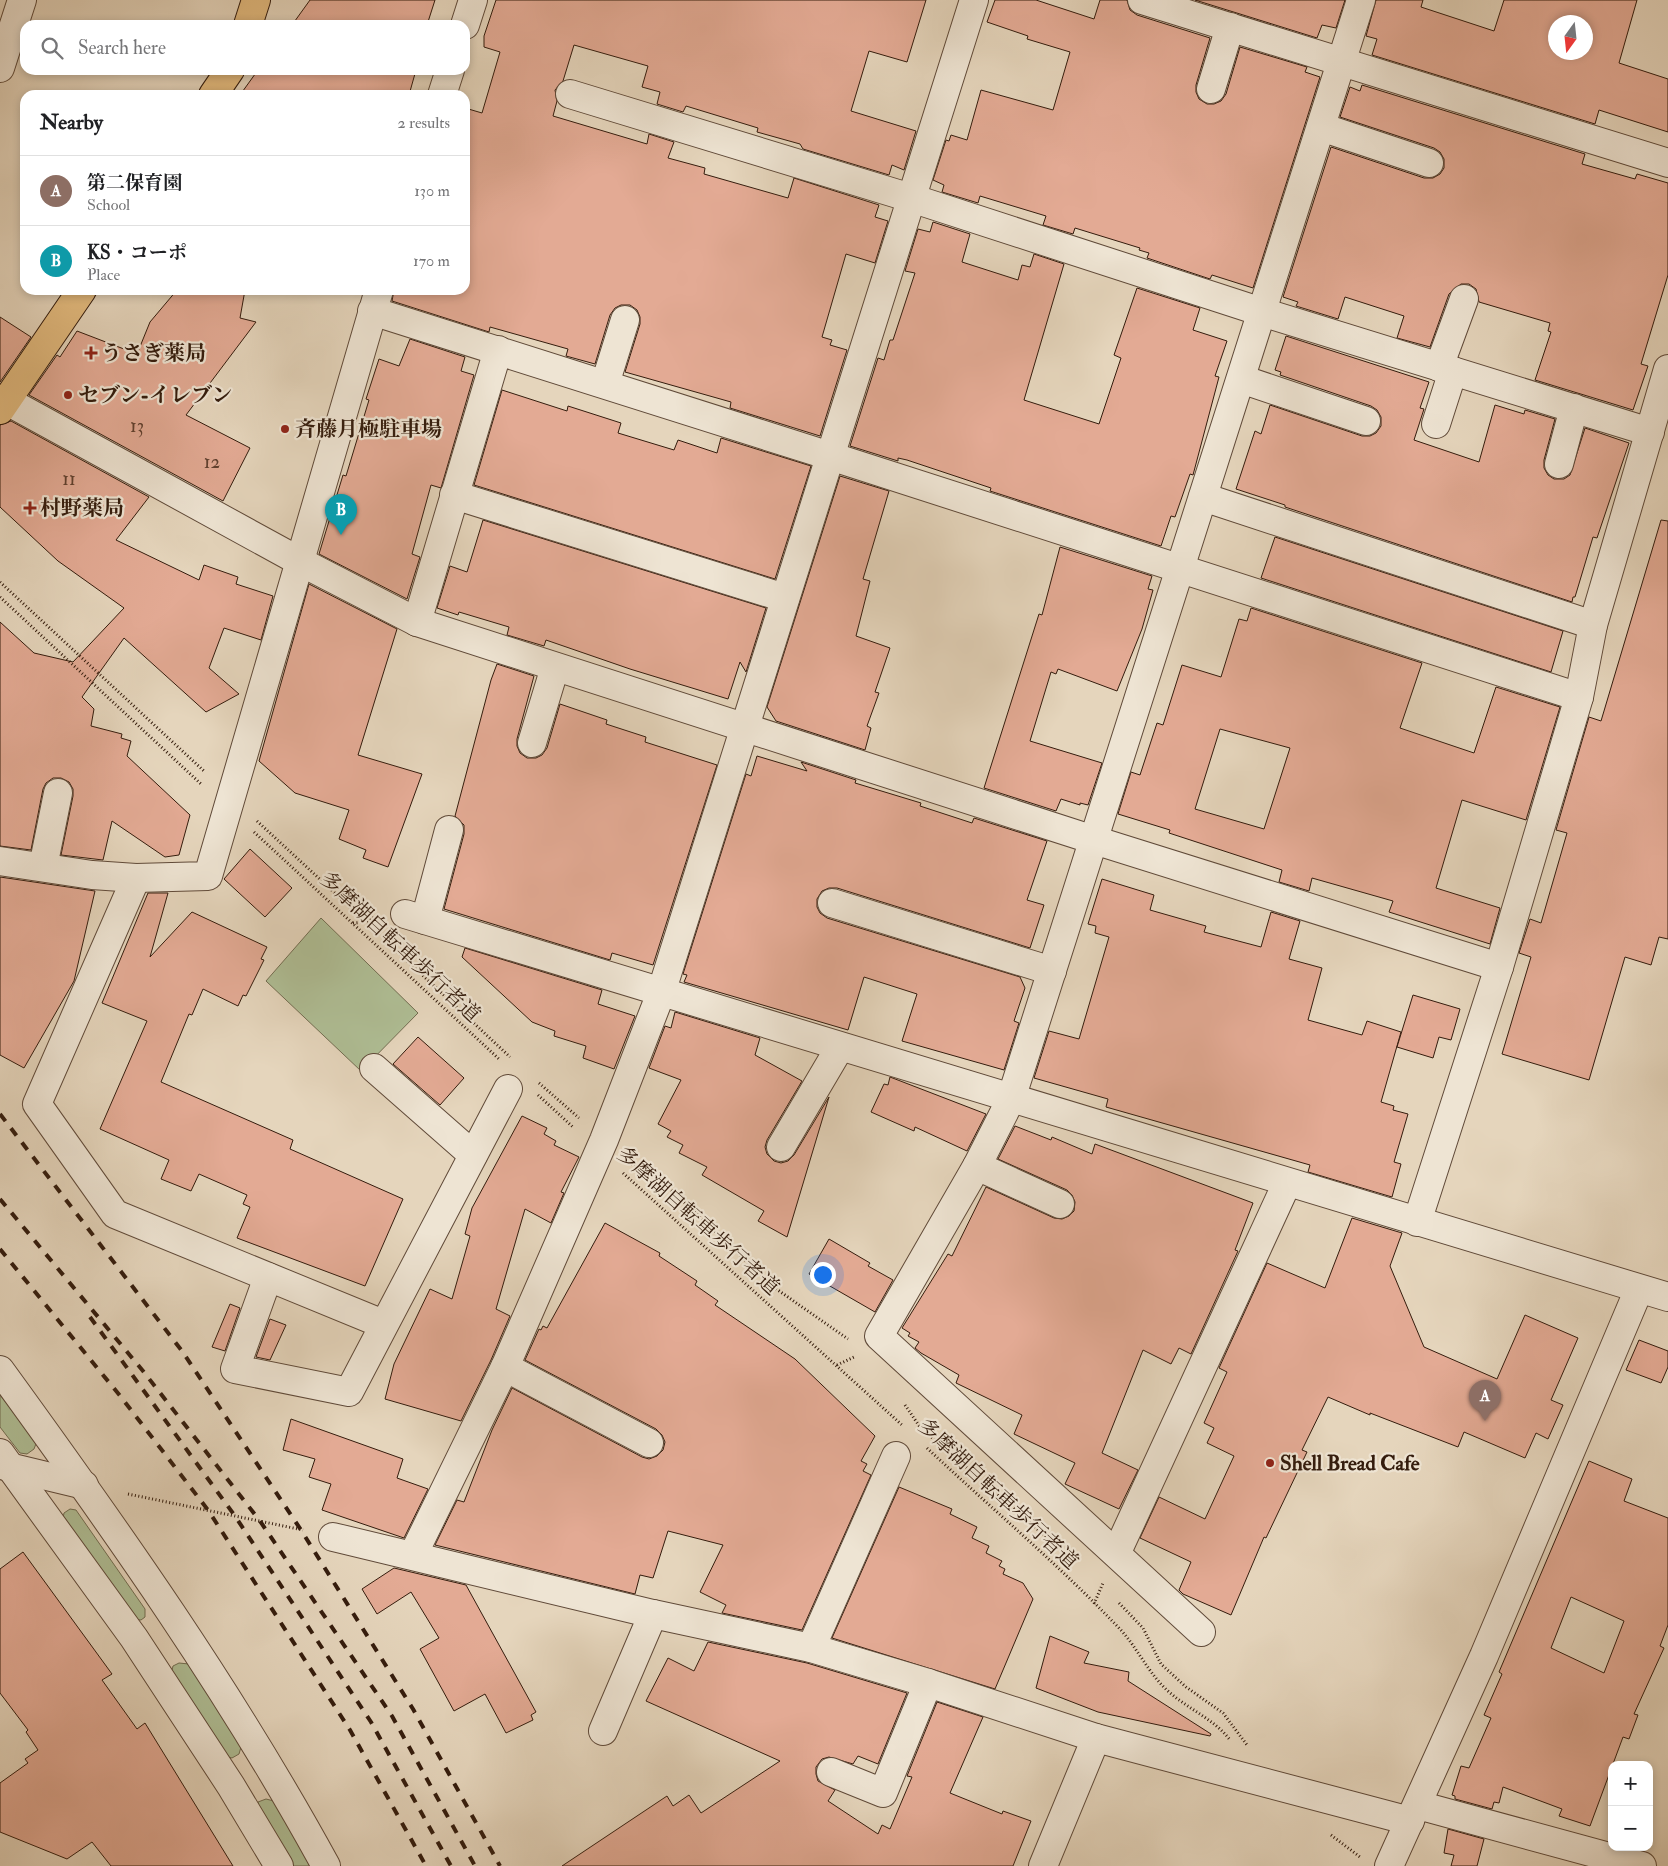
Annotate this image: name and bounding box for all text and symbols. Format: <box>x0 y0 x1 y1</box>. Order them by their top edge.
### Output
north arrow <box>1548 15 1593 60</box>
search box <box>20 20 470 75</box>
icon: search <box>38 34 66 62</box>
text: Search here <box>78 36 166 60</box>
text: Nearby <box>40 109 103 136</box>
text: 2 results <box>397 113 450 133</box>
text: 第二保育園 <box>87 171 182 195</box>
text: A <box>51 181 61 201</box>
text: 130 m <box>414 181 450 201</box>
text: School <box>87 195 130 215</box>
text: KS・コーポ <box>87 241 187 265</box>
text: B <box>51 251 61 271</box>
text: 170 m <box>413 251 450 271</box>
text: Place <box>87 265 120 285</box>
place label: うさぎ薬局 <box>101 340 206 367</box>
marker: うさぎ薬局 <box>85 347 97 359</box>
place label: セブン-イレブン <box>78 382 232 409</box>
marker: セブン-イレブン <box>62 389 74 401</box>
house number: 13 <box>130 414 144 438</box>
place label: 斉藤月極駐車場 <box>295 416 442 443</box>
marker: 斉藤月極駐車場 <box>279 423 291 435</box>
house number: 12 <box>204 450 220 474</box>
house number: 11 <box>62 467 76 491</box>
pin: B <box>325 494 357 535</box>
place label: 村野薬局 <box>40 495 124 522</box>
marker: 村野薬局 <box>24 502 36 514</box>
street label: 多摩湖自転車歩行者道 <box>314 866 486 1028</box>
street label: 多摩湖自転車歩行者道 <box>611 1141 785 1301</box>
your location <box>810 1262 836 1288</box>
pin: A <box>1469 1380 1501 1421</box>
street label: 多摩湖自転車歩行者道 <box>912 1413 1084 1575</box>
place label: Shell Bread Cafe <box>1280 1450 1420 1477</box>
marker: Shell Bread Cafe <box>1264 1457 1276 1469</box>
map controls <box>1608 1761 1653 1851</box>
button: + <box>1608 1761 1653 1806</box>
button: − <box>1608 1806 1653 1851</box>

